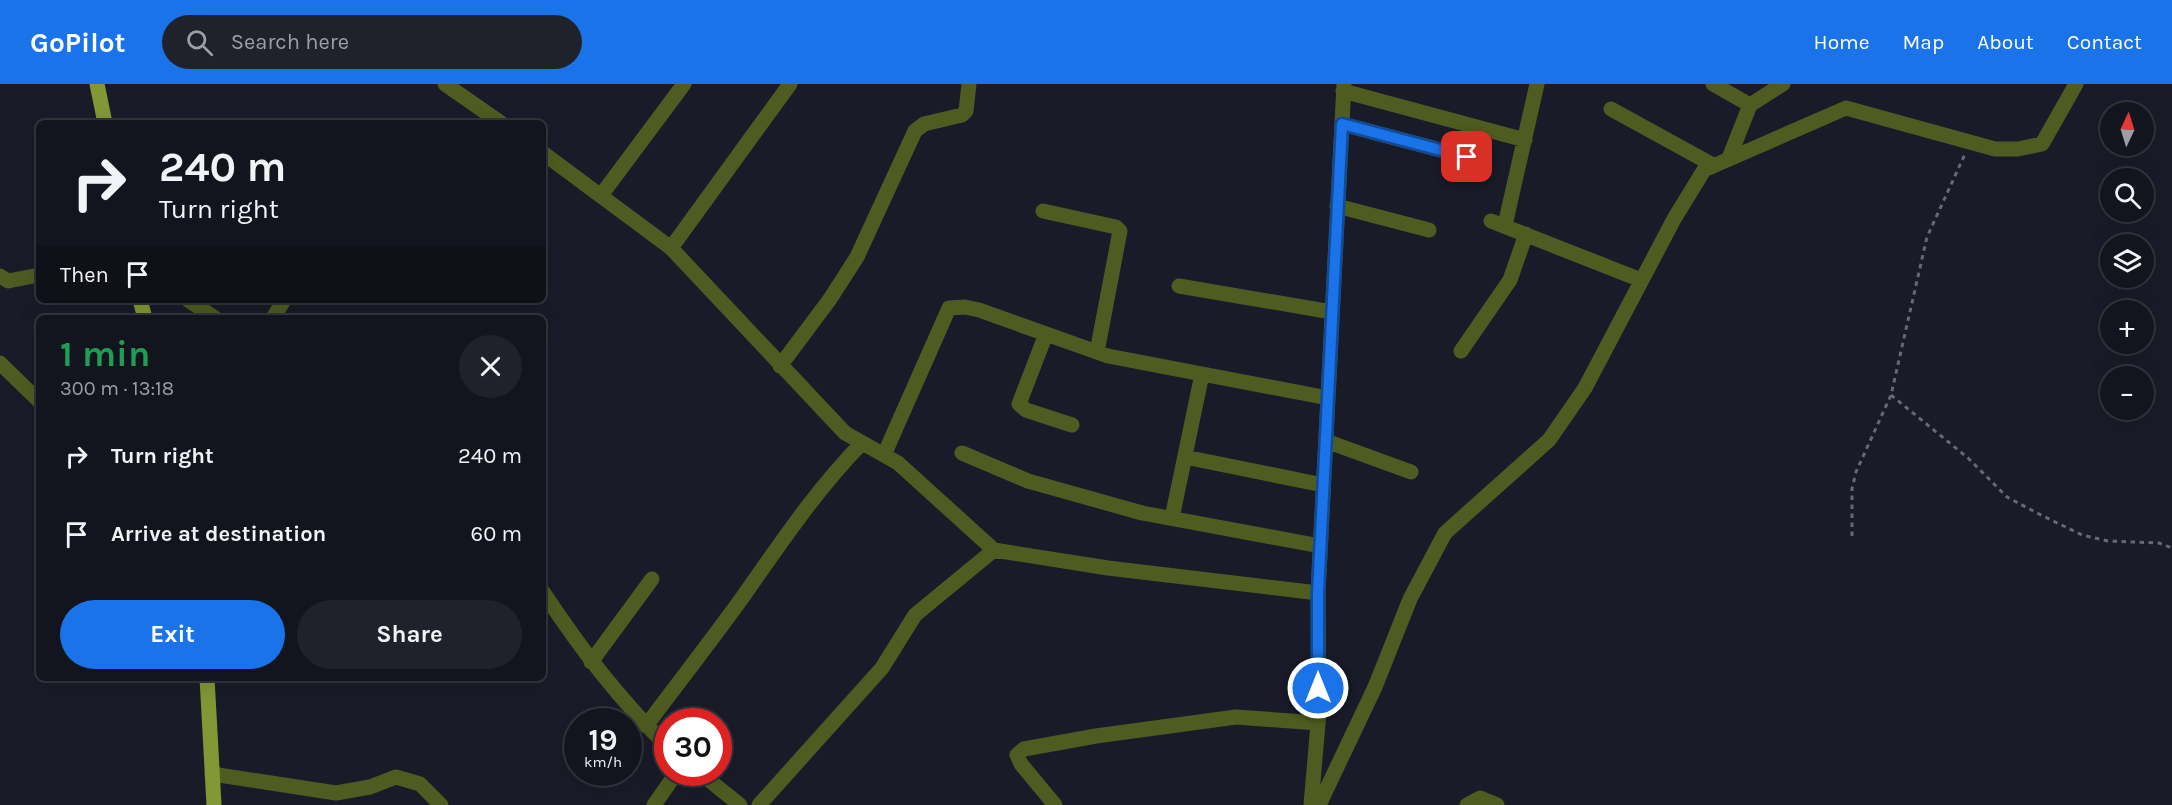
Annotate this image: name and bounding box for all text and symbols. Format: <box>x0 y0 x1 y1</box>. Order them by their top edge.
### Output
search box <box>162 15 582 69</box>
text: GoPilot <box>30 26 126 59</box>
icon: search <box>183 26 216 59</box>
text: Search here <box>231 29 349 55</box>
text: Home <box>1814 30 1870 54</box>
text: Map <box>1903 30 1944 54</box>
text: About <box>1977 30 2034 54</box>
text: Contact <box>2067 30 2142 54</box>
north arrow <box>2100 102 2154 156</box>
map controls <box>2100 102 2154 420</box>
pin <box>1441 131 1492 182</box>
icon: arrive <box>1450 140 1483 173</box>
text: 240 m <box>159 142 286 192</box>
icon: right <box>60 144 138 222</box>
button: search <box>2100 168 2154 222</box>
text: Turn right <box>159 193 279 225</box>
button: layers <box>2100 234 2154 288</box>
icon: arrive <box>121 258 154 291</box>
text: Then <box>60 262 109 288</box>
button: + <box>2100 300 2154 354</box>
text: 1 min <box>60 333 150 375</box>
button: close <box>459 335 522 398</box>
button: − <box>2100 366 2154 420</box>
text: 300 m · 13:18 <box>60 377 174 400</box>
icon: right <box>60 440 93 473</box>
text: Turn right <box>111 443 214 469</box>
text: 240 m <box>458 443 522 469</box>
icon: arrive <box>60 518 93 551</box>
text: Arrive at destination <box>111 521 326 547</box>
text: 60 m <box>471 521 522 547</box>
button: Exit <box>60 600 285 669</box>
button: Share <box>297 600 522 669</box>
position arrow <box>1286 656 1350 720</box>
speed limit sign: 30 <box>654 708 732 786</box>
text: 19 <box>588 722 617 758</box>
text: km/h <box>584 753 622 771</box>

